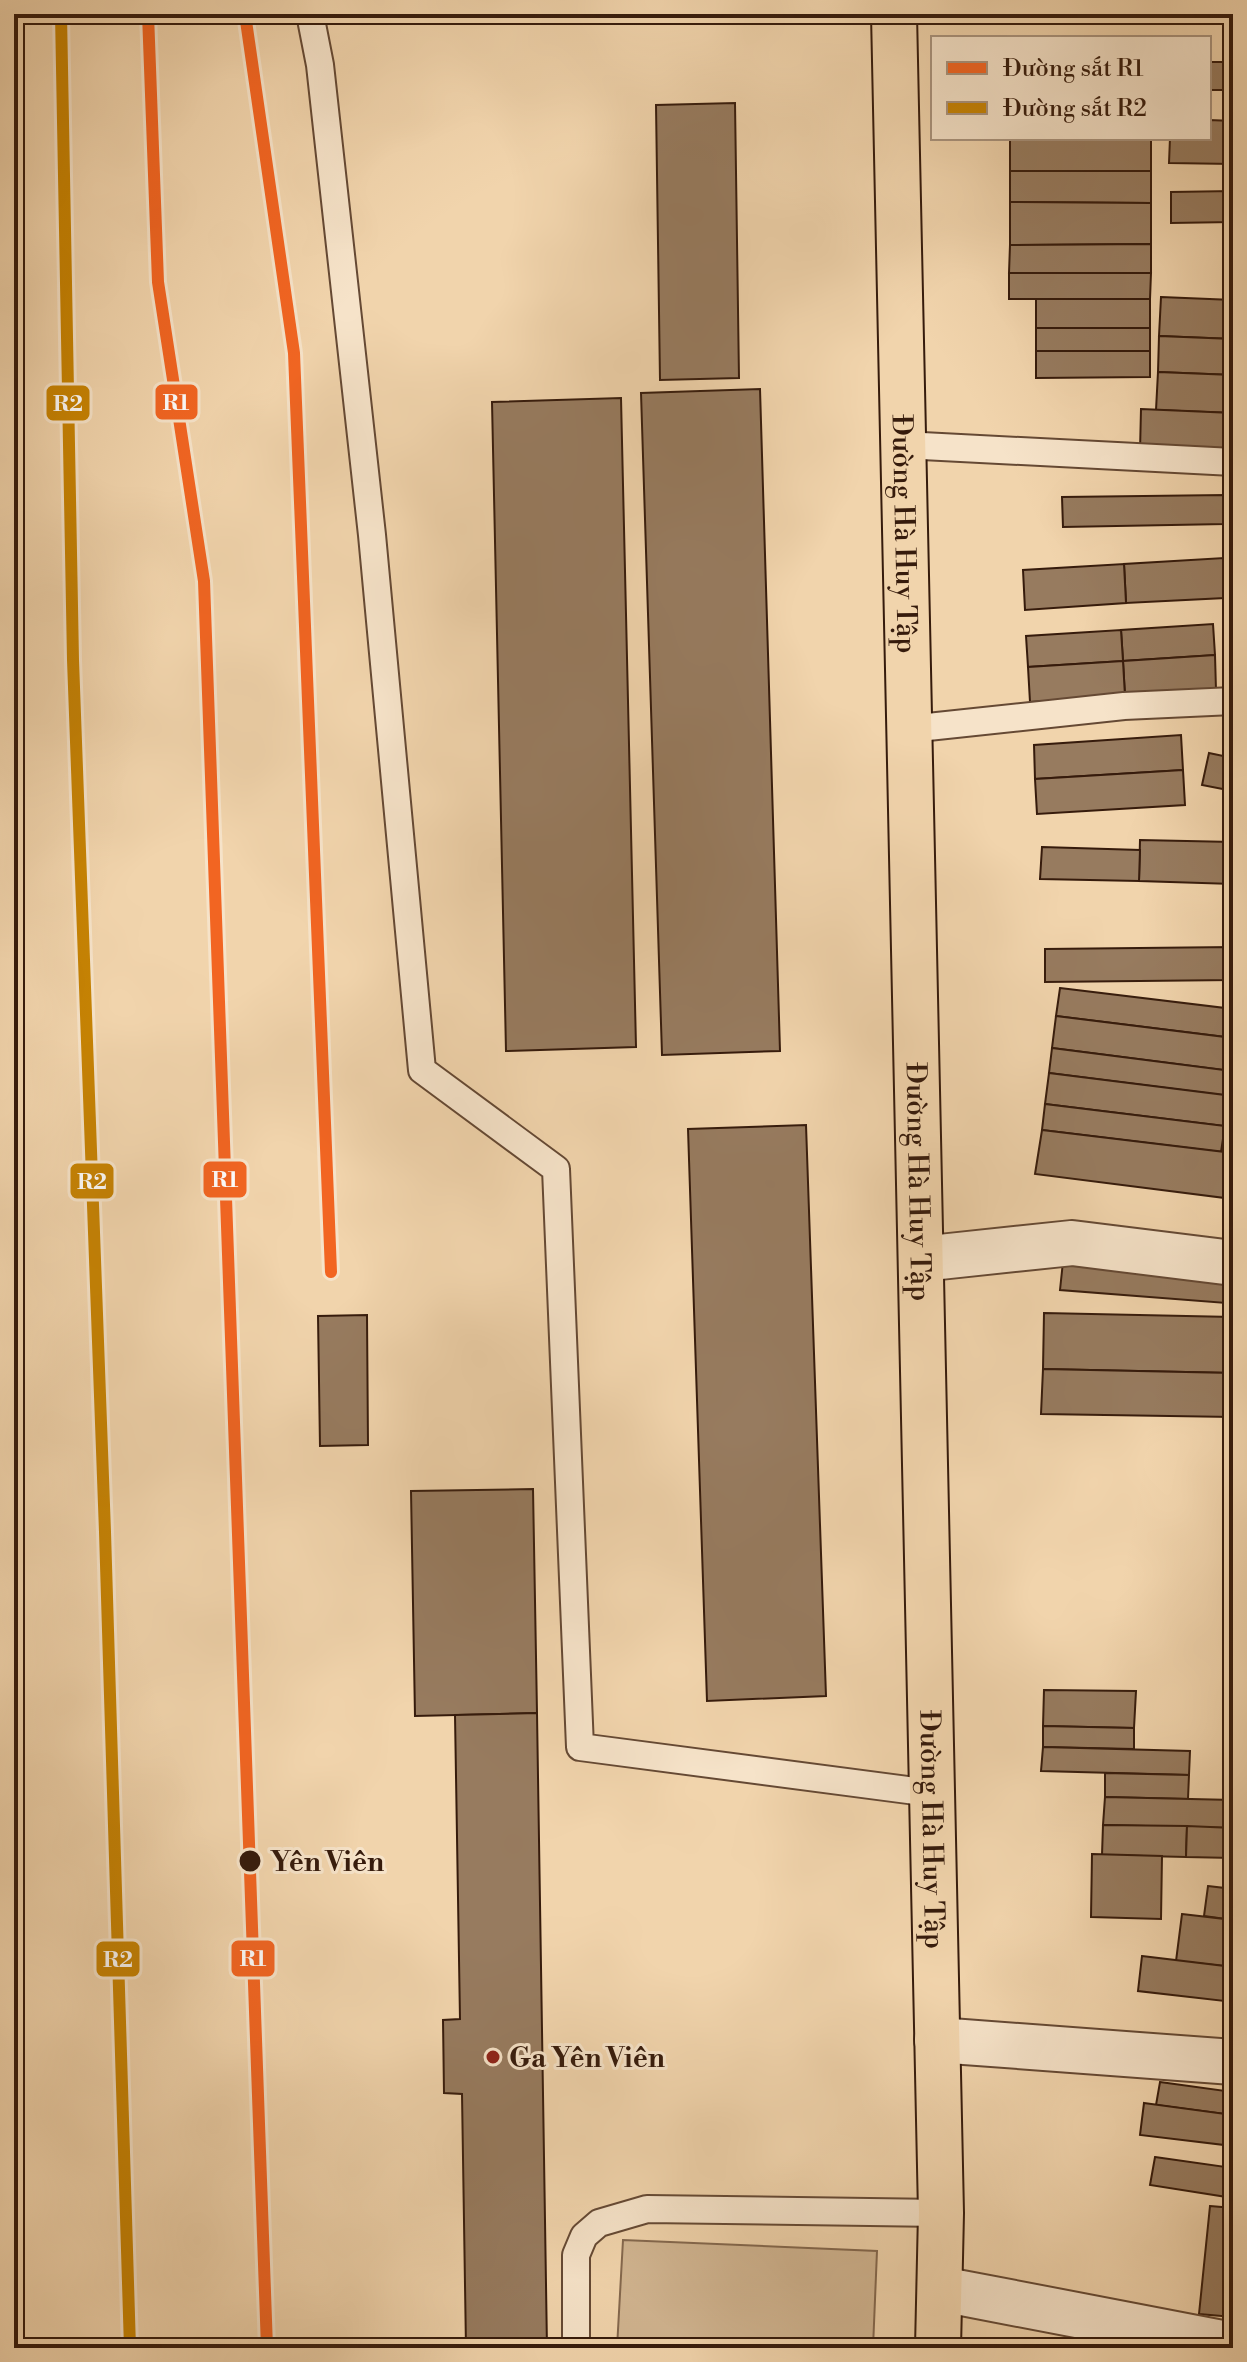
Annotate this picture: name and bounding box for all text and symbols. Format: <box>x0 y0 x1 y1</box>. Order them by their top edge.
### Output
legend <box>931 36 1211 140</box>
text: Đường sắt R1 <box>1003 54 1144 84</box>
text: Đường sắt R2 <box>1003 94 1147 124</box>
line badge: R1 <box>154 383 199 421</box>
line badge: R2 <box>45 384 91 422</box>
text: R1 <box>163 390 190 417</box>
text: R2 <box>53 391 83 418</box>
street label: Đường Hà Huy Tập <box>884 414 924 654</box>
street label: Đường Hà Huy Tập <box>897 1062 938 1302</box>
line badge: R1 <box>202 1160 248 1199</box>
line badge: R2 <box>69 1162 115 1200</box>
text: R1 <box>212 1167 239 1194</box>
text: R2 <box>77 1169 107 1196</box>
street label: Đường Hà Huy Tập <box>911 1710 951 1950</box>
place label: Yên Viên <box>270 1845 384 1880</box>
marker: Yên Viên <box>237 1848 263 1874</box>
line badge: R1 <box>230 1939 276 1978</box>
line badge: R2 <box>95 1940 141 1978</box>
text: R1 <box>240 1946 267 1973</box>
text: R2 <box>103 1947 133 1974</box>
place label: Ga Yên Viên <box>509 2041 665 2076</box>
marker: Ga Yên Viên <box>484 2048 502 2066</box>

